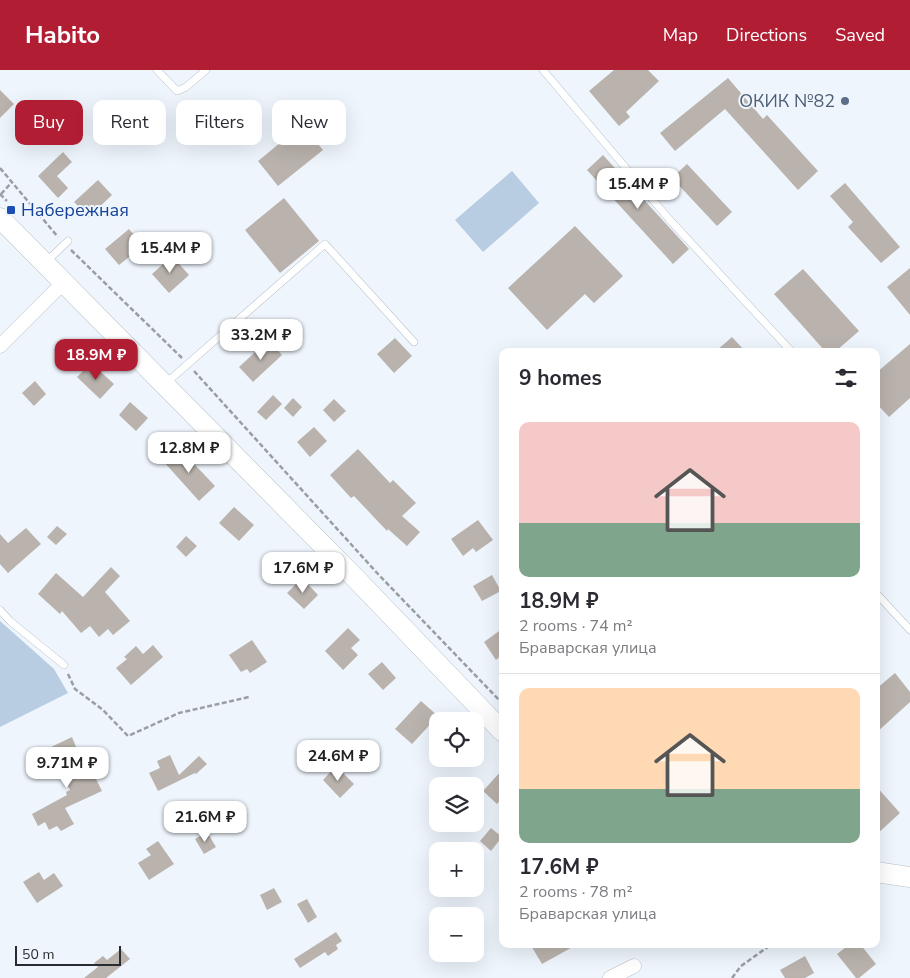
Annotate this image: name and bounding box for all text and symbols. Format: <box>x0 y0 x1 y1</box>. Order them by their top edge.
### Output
text: Habito <box>25 19 100 51</box>
text: Map <box>663 23 698 47</box>
text: Directions <box>726 23 807 47</box>
text: Saved <box>835 23 885 47</box>
place label: ОКИК №82 <box>739 89 835 113</box>
marker: ОКИК №82 <box>839 95 851 107</box>
chip: Buy <box>15 100 83 145</box>
chip: Rent <box>93 100 166 145</box>
chip: Filters <box>176 100 262 145</box>
chip: New <box>272 100 346 145</box>
pin: 15.4M ₽ <box>592 168 684 210</box>
text: 15.4M ₽ <box>608 173 668 195</box>
place label: Набережная <box>21 198 129 222</box>
marker: Набережная <box>5 204 17 216</box>
pin: 15.4M ₽ <box>124 232 216 274</box>
text: 15.4M ₽ <box>140 237 200 259</box>
pin: 33.2M ₽ <box>215 318 307 361</box>
text: 33.2M ₽ <box>231 324 291 346</box>
pin: 18.9M ₽ <box>50 338 142 381</box>
text: 18.9M ₽ <box>66 344 126 366</box>
text: 9 homes <box>519 364 602 392</box>
icon: filters <box>832 364 860 392</box>
pin: 12.8M ₽ <box>143 432 235 474</box>
text: 12.8M ₽ <box>159 437 219 459</box>
icon: home <box>645 455 735 545</box>
pin: 17.6M ₽ <box>257 552 349 594</box>
text: 17.6M ₽ <box>273 557 333 579</box>
text: 18.9M ₽ <box>519 587 599 615</box>
text: 2 rooms · 74 m² <box>519 615 632 637</box>
text: Браварская улица <box>519 637 657 659</box>
map controls <box>429 712 484 962</box>
button: locate <box>429 712 484 767</box>
icon: home <box>645 720 735 810</box>
pin: 24.6M ₽ <box>292 740 384 782</box>
text: 24.6M ₽ <box>308 745 368 767</box>
pin: 9.71M ₽ <box>21 746 113 789</box>
text: 9.71M ₽ <box>37 752 97 774</box>
button: layers <box>429 777 484 832</box>
pin: 21.6M ₽ <box>159 800 251 843</box>
text: 21.6M ₽ <box>175 806 235 828</box>
button: + <box>429 842 484 897</box>
text: 17.6M ₽ <box>519 853 599 881</box>
text: 2 rooms · 78 m² <box>519 881 632 903</box>
text: Браварская улица <box>519 903 657 925</box>
button: − <box>429 907 484 962</box>
scale bar <box>15 943 121 966</box>
text: 50 m <box>22 945 54 964</box>

